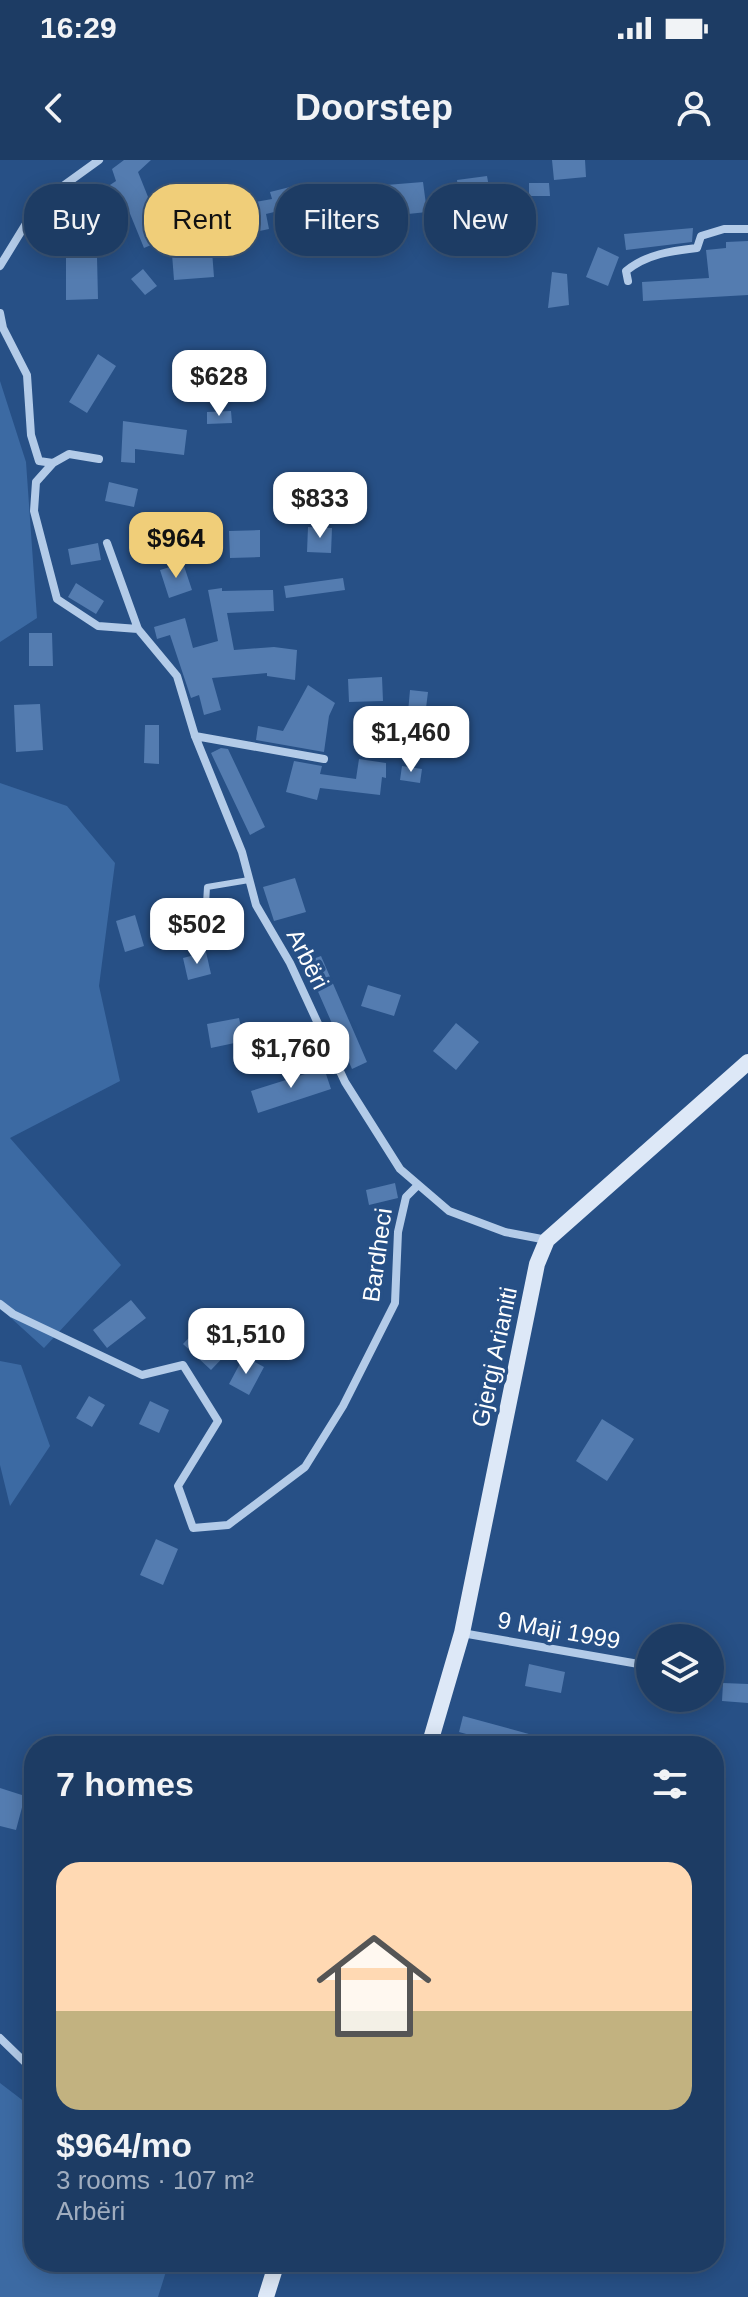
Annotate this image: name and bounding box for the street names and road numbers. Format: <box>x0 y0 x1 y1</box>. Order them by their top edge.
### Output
street label: Arbëri <box>281 924 335 994</box>
street label: Bardheci <box>357 1206 397 1304</box>
street label: Gjergj Arianiti <box>466 1284 522 1430</box>
street label: 9 Maji 1999 <box>496 1606 622 1654</box>

